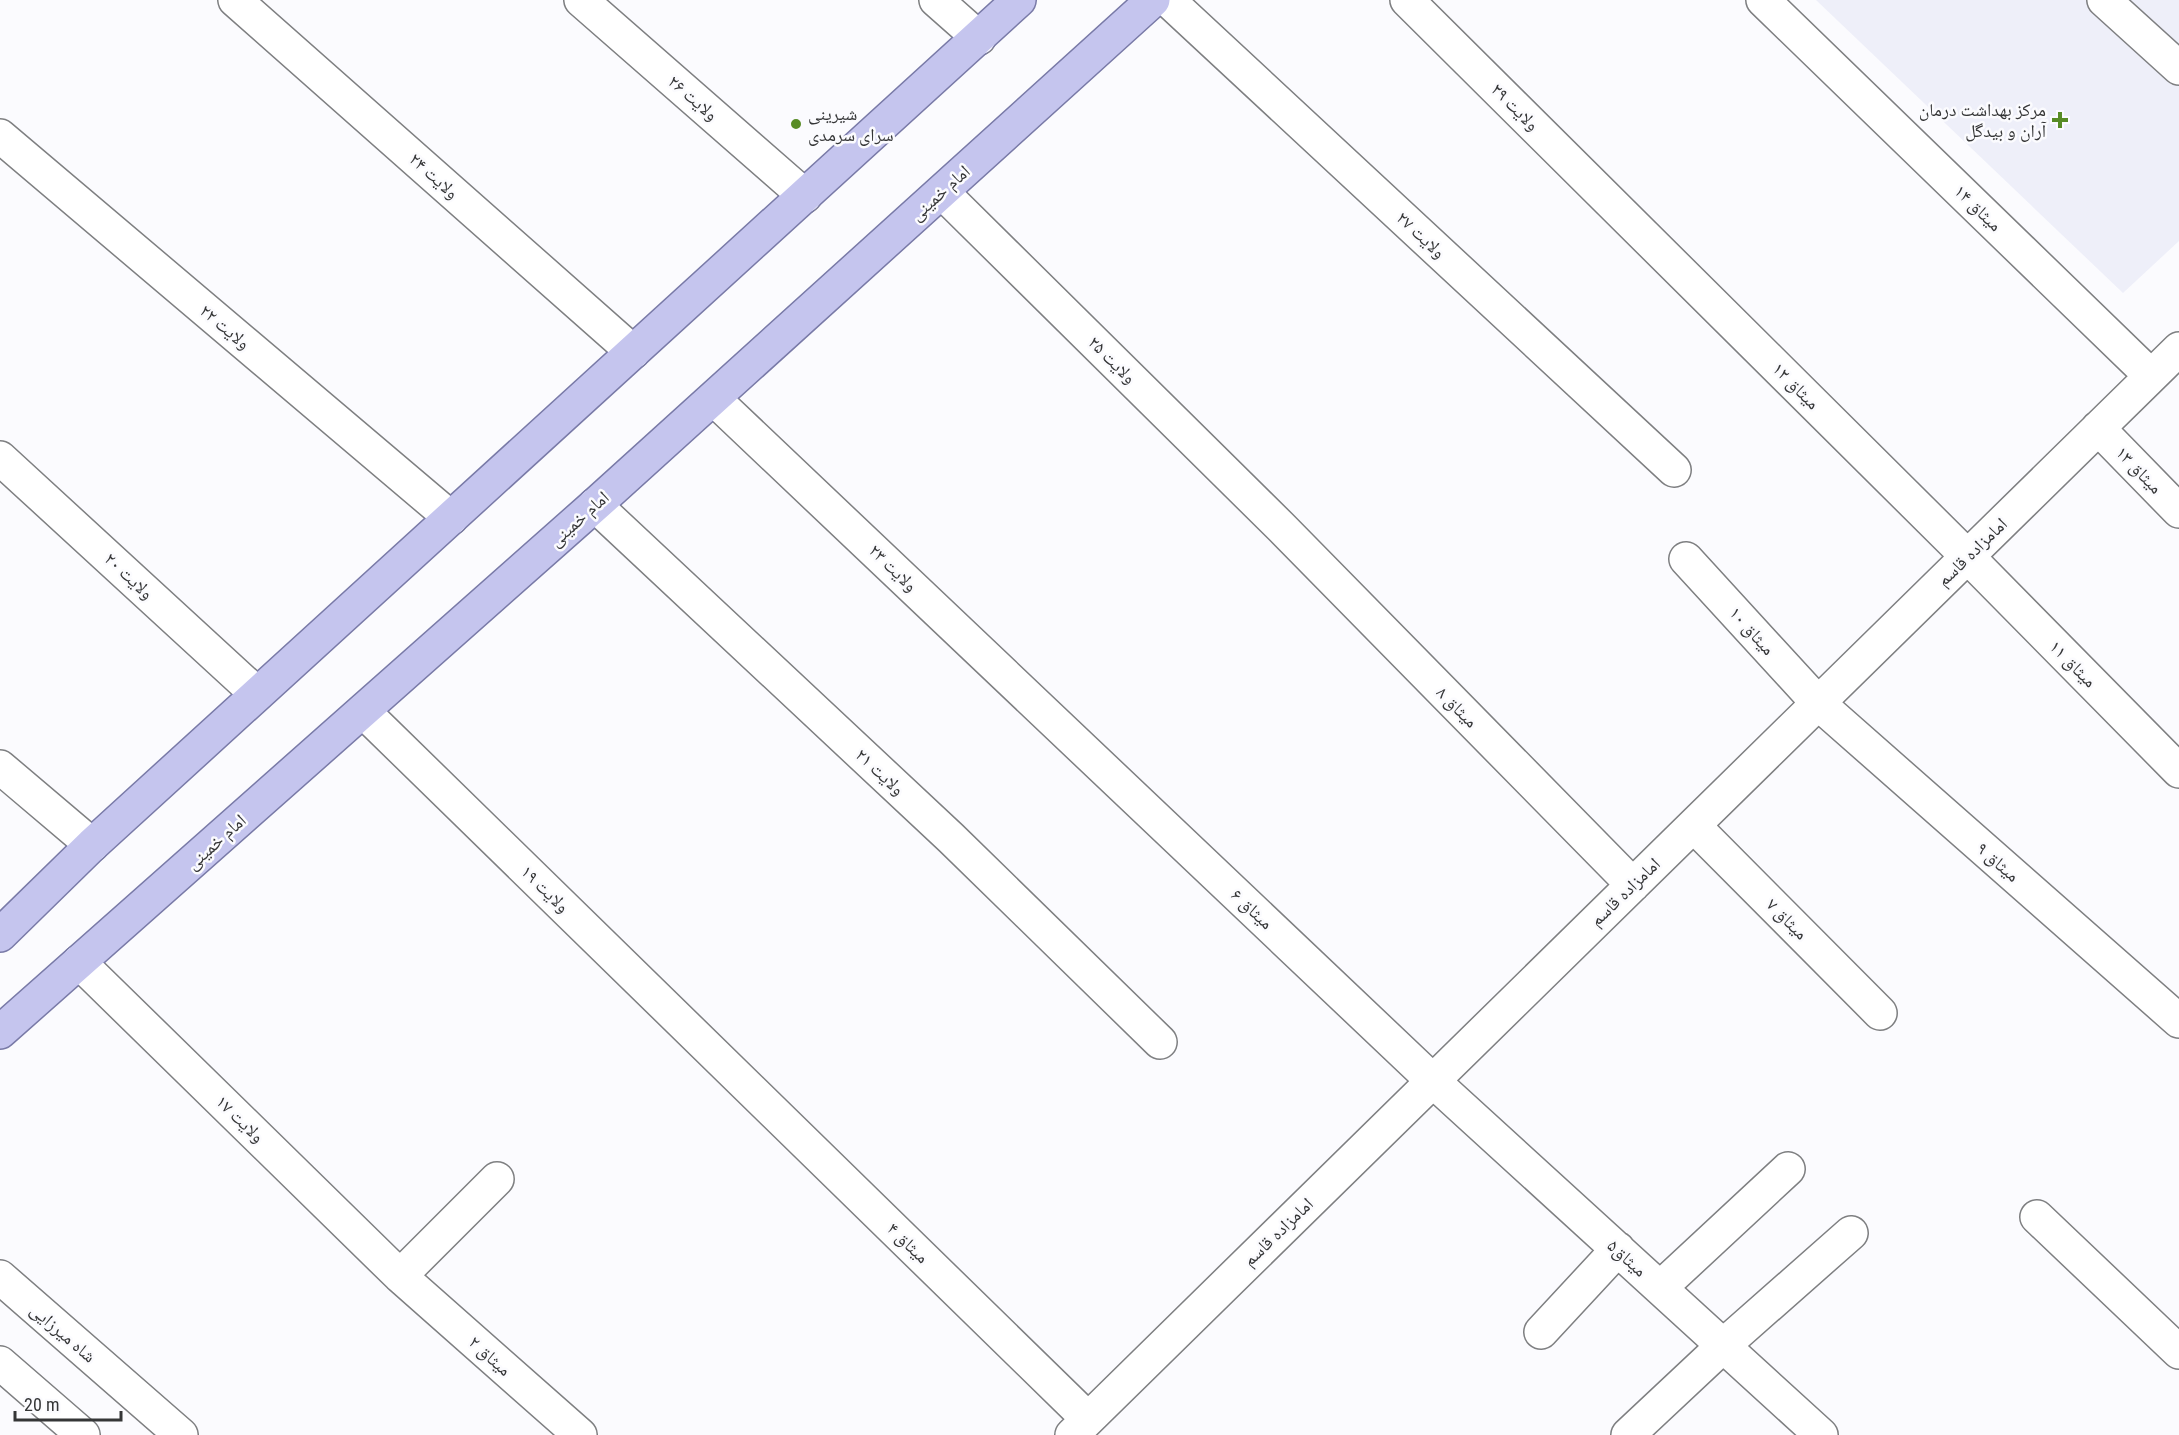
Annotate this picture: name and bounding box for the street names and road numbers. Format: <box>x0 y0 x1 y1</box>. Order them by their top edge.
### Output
street label: ولایت ۲۶ <box>664 70 722 125</box>
street label: ولایت ۲۹ <box>1487 78 1544 135</box>
street label: ولایت ۲۴ <box>405 148 463 203</box>
street label: امام خمینی <box>906 160 975 226</box>
street label: میثاق ۱۴ <box>1950 180 2006 236</box>
street label: ولایت ۲۷ <box>1392 207 1450 263</box>
street label: ولایت ۲۲ <box>196 300 255 354</box>
street label: ولایت ۲۵ <box>1084 331 1141 388</box>
street label: میثاق ۱۲ <box>1768 358 1824 414</box>
street label: میثاق ۱۳ <box>2111 442 2167 498</box>
street label: امام خمینی <box>545 486 614 552</box>
street label: امامزاده قاسم <box>1932 513 2012 592</box>
street label: ولایت ۲۳ <box>865 540 922 596</box>
street label: ولایت ۲۰ <box>100 548 158 604</box>
street label: میثاق ۱۰ <box>1725 602 1779 660</box>
street label: میثاق ۱۱ <box>2045 636 2101 692</box>
street label: میثاق ۸ <box>1432 682 1482 732</box>
street label: ولایت ۲۱ <box>851 744 909 800</box>
street label: امام خمینی <box>182 809 251 875</box>
street label: میثاق ۹ <box>1972 837 2024 887</box>
street label: امامزاده قاسم <box>1585 853 1665 932</box>
street label: ولایت ۱۹ <box>517 861 574 917</box>
street label: میثاق ۶ <box>1226 884 1278 934</box>
street label: میثاق ۷ <box>1762 894 1812 944</box>
street label: ولایت ۱۷ <box>212 1091 269 1147</box>
street label: امامزاده قاسم <box>1238 1193 1318 1272</box>
street label: میثاق ۴ <box>883 1218 933 1268</box>
street label: میثاق۵ <box>1603 1235 1651 1281</box>
street label: شاه میرزایی <box>26 1299 100 1367</box>
street label: میثاق ۲ <box>464 1331 516 1381</box>

